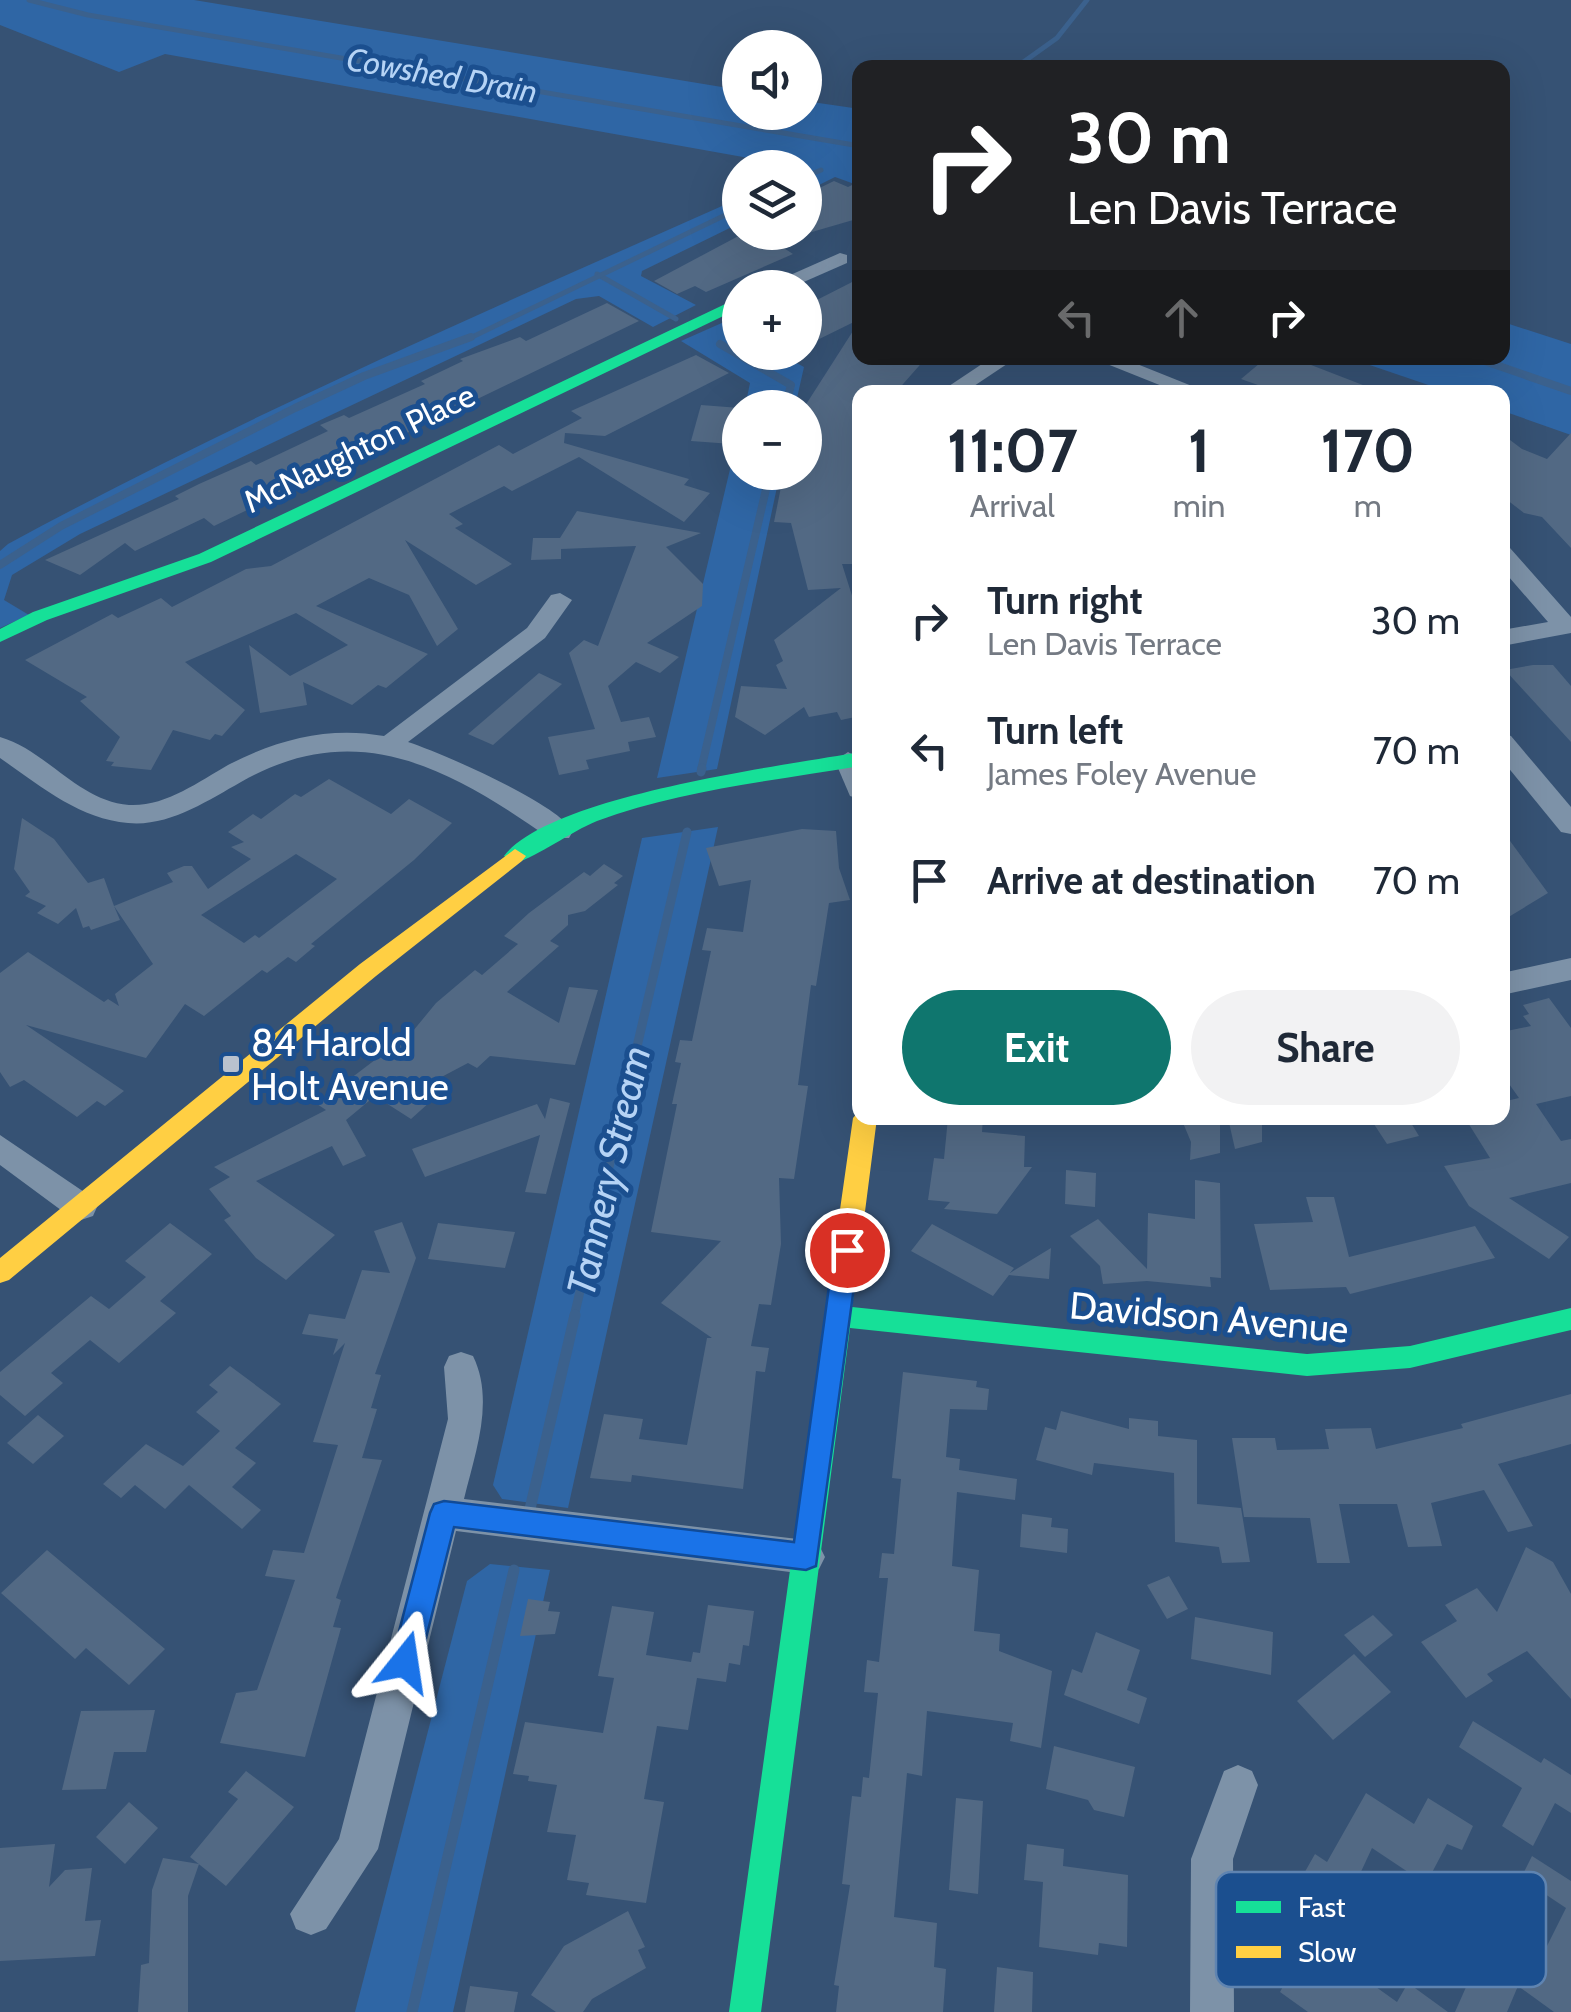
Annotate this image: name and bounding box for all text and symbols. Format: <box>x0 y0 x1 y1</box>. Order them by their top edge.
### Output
map controls <box>722 30 822 490</box>
button: sound <box>722 30 822 130</box>
water label: Cowshed Drain <box>344 39 540 111</box>
text: 30 m <box>1067 95 1231 181</box>
icon: right <box>902 100 1032 230</box>
button: layers <box>722 150 822 250</box>
text: Len Davis Terrace <box>1067 181 1397 235</box>
button: + <box>722 270 822 370</box>
icon: left <box>1049 290 1104 345</box>
icon: ahead <box>1154 290 1209 345</box>
icon: right <box>1259 290 1314 345</box>
street label: McNaughton Place <box>237 375 481 521</box>
button: − <box>722 390 822 490</box>
text: 11:07 <box>947 414 1078 487</box>
text: 1 <box>1188 414 1210 487</box>
text: 170 <box>1320 414 1415 487</box>
text: Arrival <box>970 486 1055 525</box>
text: min <box>1173 486 1225 525</box>
text: m <box>1354 486 1382 525</box>
text: Turn right <box>987 577 1143 624</box>
icon: right <box>902 593 957 648</box>
text: 30 m <box>1371 597 1460 644</box>
text: Len Davis Terrace <box>987 624 1222 663</box>
text: Turn left <box>987 707 1123 754</box>
icon: left <box>902 723 957 778</box>
text: 70 m <box>1373 727 1460 774</box>
text: James Foley Avenue <box>987 754 1256 793</box>
icon: arrive <box>902 853 957 908</box>
text: Arrive at destination <box>987 857 1316 904</box>
text: 70 m <box>1373 857 1460 904</box>
button: Exit <box>902 990 1171 1105</box>
button: Share <box>1191 990 1460 1105</box>
place label: 84 Harold Holt Avenue <box>251 1019 449 1110</box>
water label: Tannery Stream <box>555 1041 661 1301</box>
marker: 84 Harold Holt Avenue <box>220 1053 242 1075</box>
pin <box>805 1208 890 1293</box>
icon: arrive <box>820 1223 875 1278</box>
street label: Davidson Avenue <box>1068 1281 1350 1353</box>
position arrow <box>353 1610 457 1714</box>
legend <box>1216 1872 1546 1987</box>
text: Fast <box>1298 1890 1346 1924</box>
text: Slow <box>1298 1935 1356 1969</box>

